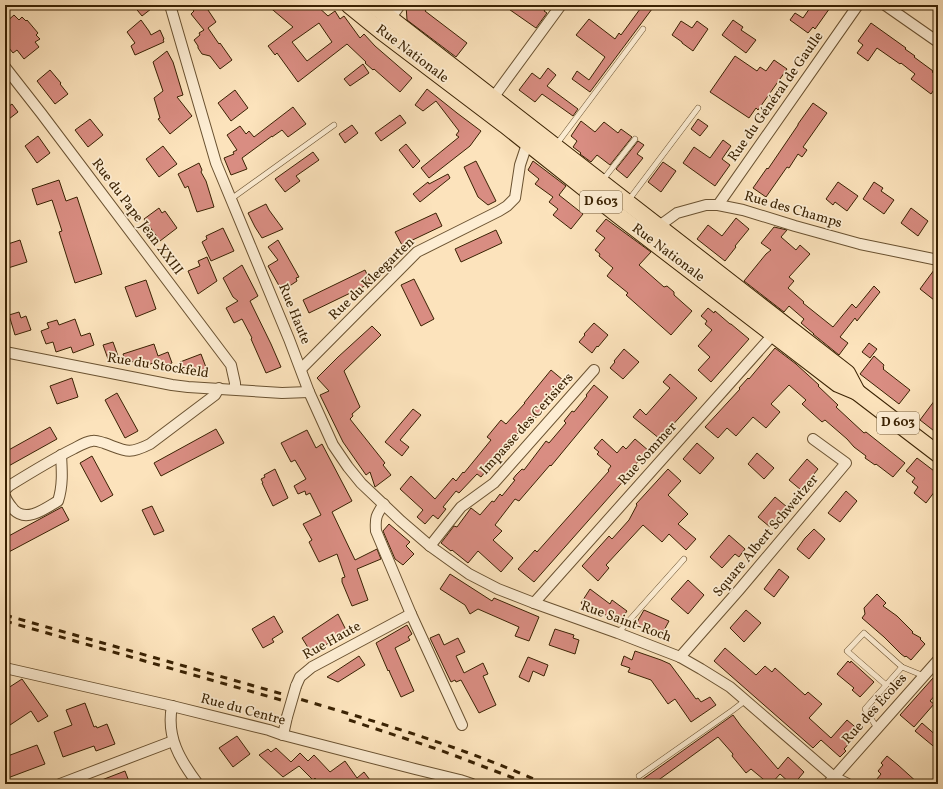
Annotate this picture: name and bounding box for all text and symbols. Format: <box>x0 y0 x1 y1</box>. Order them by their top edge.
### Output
street label: Rue Nationale <box>372 20 453 88</box>
street label: Rue du Général de Gaulle <box>724 28 828 166</box>
street label: Rue du Pape Jean XXIII <box>87 155 187 279</box>
street label: Rue des Champs <box>742 187 844 233</box>
road number: D 603 <box>580 191 622 213</box>
street label: Rue Nationale <box>628 219 709 287</box>
street label: Rue du Kleegarten <box>325 233 419 325</box>
street label: Rue Haute <box>273 281 315 347</box>
street label: Rue du Stockfeld <box>106 349 210 383</box>
street label: Impasse des Cerisiers <box>476 369 578 479</box>
road number: D 603 <box>877 412 919 434</box>
street label: Rue Sommer <box>614 418 682 490</box>
street label: Square Albert Schweitzer <box>709 470 823 601</box>
street label: Rue Saint-Roch <box>578 597 674 647</box>
street label: Rue Haute <box>300 617 365 665</box>
street label: Rue des Écoles <box>838 670 912 748</box>
street label: Rue du Centre <box>198 690 288 731</box>

